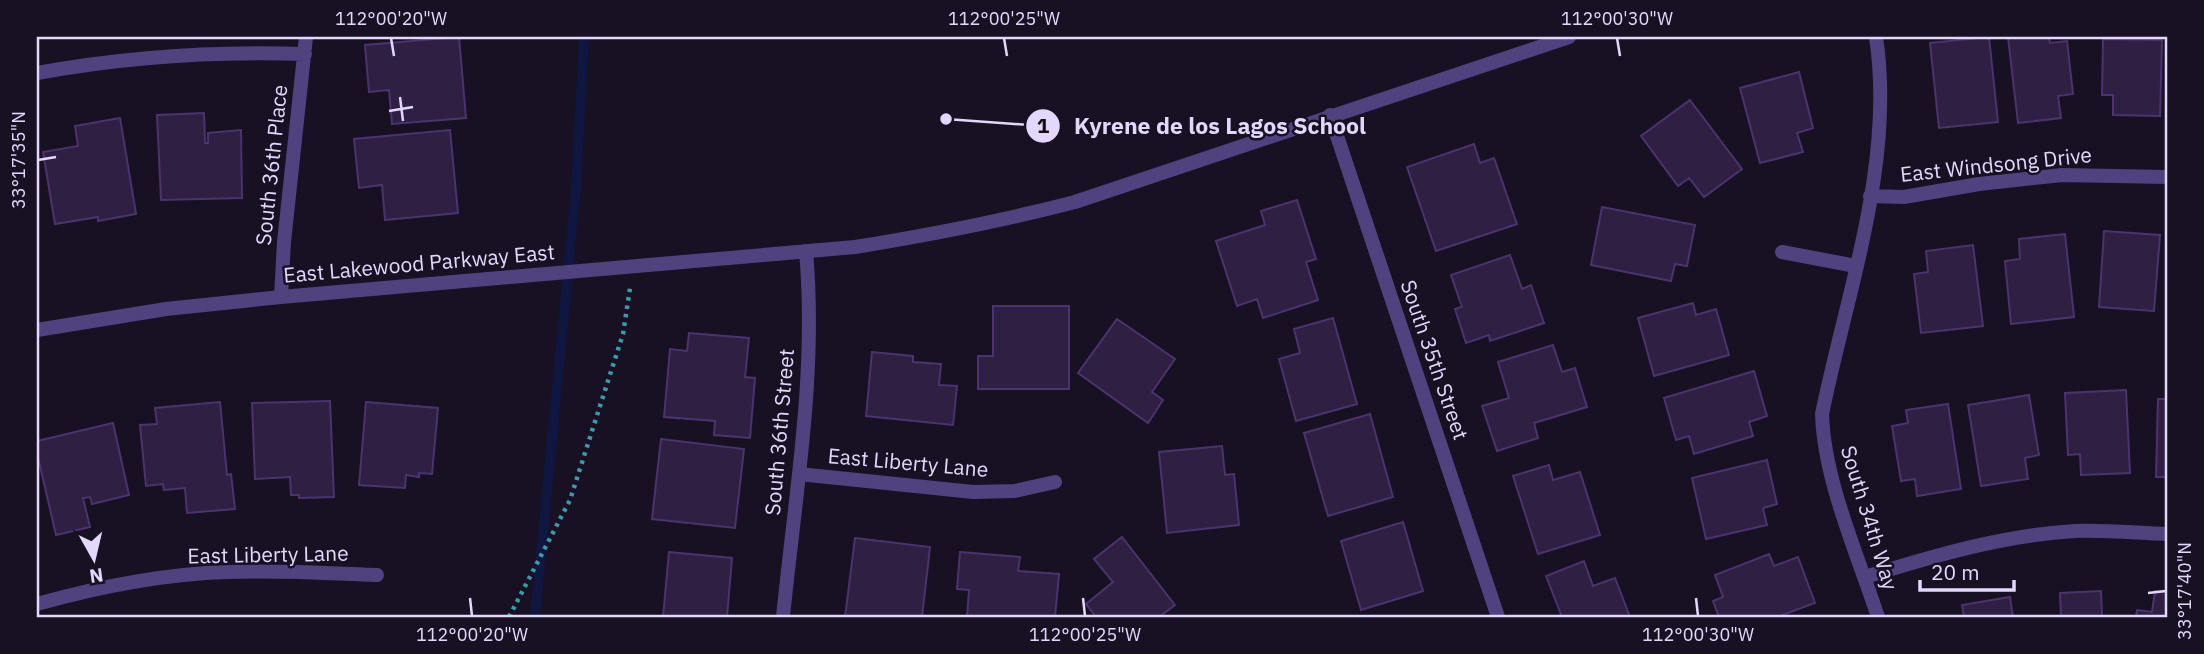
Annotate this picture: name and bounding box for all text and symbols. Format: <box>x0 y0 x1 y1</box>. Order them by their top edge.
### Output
text: 112°00'20"W <box>335 7 447 30</box>
text: 112°00'25"W <box>948 7 1060 30</box>
text: 112°00'30"W <box>1561 7 1673 30</box>
street label: South 36th Place <box>249 83 293 247</box>
callout: Kyrene de los Lagos School <box>1025 104 1380 148</box>
text: Kyrene de los Lagos School <box>1074 110 1366 140</box>
text: 33°17'35"N <box>7 111 30 209</box>
text: 1 <box>1037 111 1050 139</box>
street label: East Windsong Drive <box>1899 140 2093 188</box>
street label: East Lakewood Parkway East <box>282 237 556 289</box>
street label: South 35th Street <box>1394 276 1475 443</box>
street label: South 36th Street <box>758 347 800 516</box>
street label: East Liberty Lane <box>827 441 990 483</box>
street label: South 34th Way <box>1835 442 1905 594</box>
north arrow <box>60 524 130 594</box>
street label: East Liberty Lane <box>187 539 349 569</box>
text: 33°17'40"N <box>2173 542 2196 640</box>
scale bar <box>1920 549 2015 593</box>
text: 20 m <box>1931 558 1980 586</box>
text: N <box>88 563 105 589</box>
text: 112°00'20"W <box>416 623 528 646</box>
text: 112°00'25"W <box>1029 623 1141 646</box>
text: 112°00'30"W <box>1642 623 1754 646</box>

